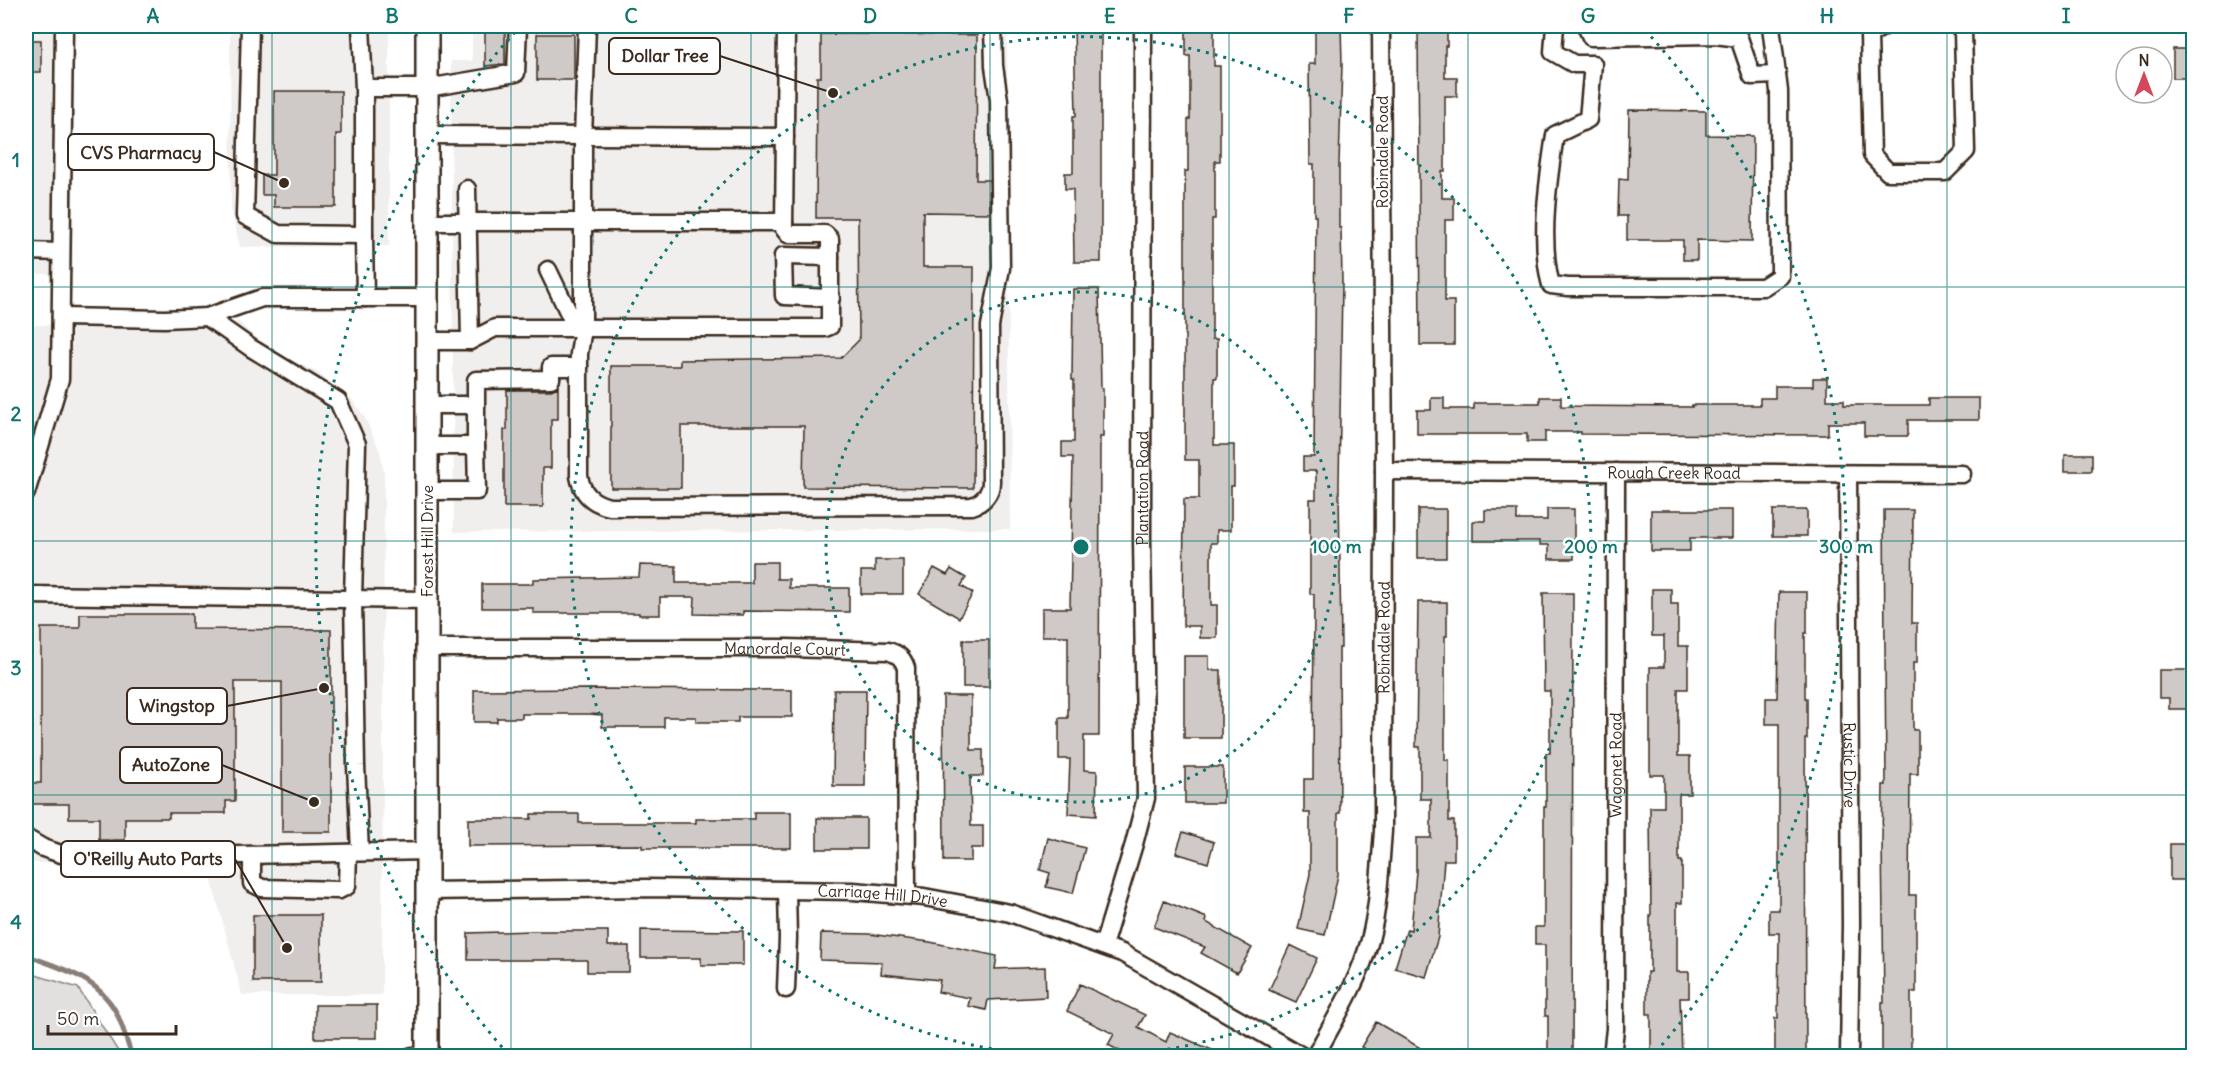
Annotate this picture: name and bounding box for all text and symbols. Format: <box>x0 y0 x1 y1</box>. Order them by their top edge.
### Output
text: A <box>147 3 160 28</box>
text: B <box>385 3 399 28</box>
text: C <box>624 3 638 28</box>
text: D <box>863 3 877 28</box>
text: E <box>1104 3 1116 28</box>
text: F <box>1343 3 1355 28</box>
text: G <box>1581 3 1595 28</box>
text: H <box>1820 3 1834 28</box>
text: I <box>2062 3 2071 28</box>
callout: Dollar Tree <box>609 38 720 74</box>
text: Dollar Tree <box>621 44 709 67</box>
north arrow <box>2114 45 2174 105</box>
text: N <box>2138 50 2150 70</box>
street label: Robindale Road <box>1372 96 1392 208</box>
callout: CVS Pharmacy <box>68 134 214 170</box>
text: CVS Pharmacy <box>80 141 202 164</box>
text: 1 <box>12 147 20 172</box>
text: 2 <box>11 401 22 426</box>
street label: Plantation Road <box>1132 431 1152 546</box>
street label: Rough Creek Road <box>1607 462 1741 483</box>
street label: Forest Hill Drive <box>417 485 437 597</box>
text: 100 m <box>1311 535 1362 558</box>
text: 200 m <box>1564 535 1618 558</box>
text: 300 m <box>1819 535 1873 558</box>
centre of rings <box>1071 537 1091 557</box>
street label: Robindale Road <box>1373 581 1394 694</box>
street label: Manordale Court <box>724 638 847 660</box>
text: 3 <box>10 655 22 680</box>
callout: Wingstop <box>127 688 227 724</box>
text: Wingstop <box>139 694 215 717</box>
street label: Wagonet Road <box>1605 712 1626 818</box>
street label: Rustic Drive <box>1840 722 1860 808</box>
callout: AutoZone <box>120 747 222 783</box>
text: AutoZone <box>132 753 210 776</box>
callout: O'Reilly Auto Parts <box>61 841 235 877</box>
text: O'Reilly Auto Parts <box>73 847 223 870</box>
street label: Carriage Hill Drive <box>818 880 949 911</box>
text: 4 <box>10 909 22 934</box>
scale bar <box>48 998 176 1036</box>
text: 50 m <box>57 1007 99 1030</box>

